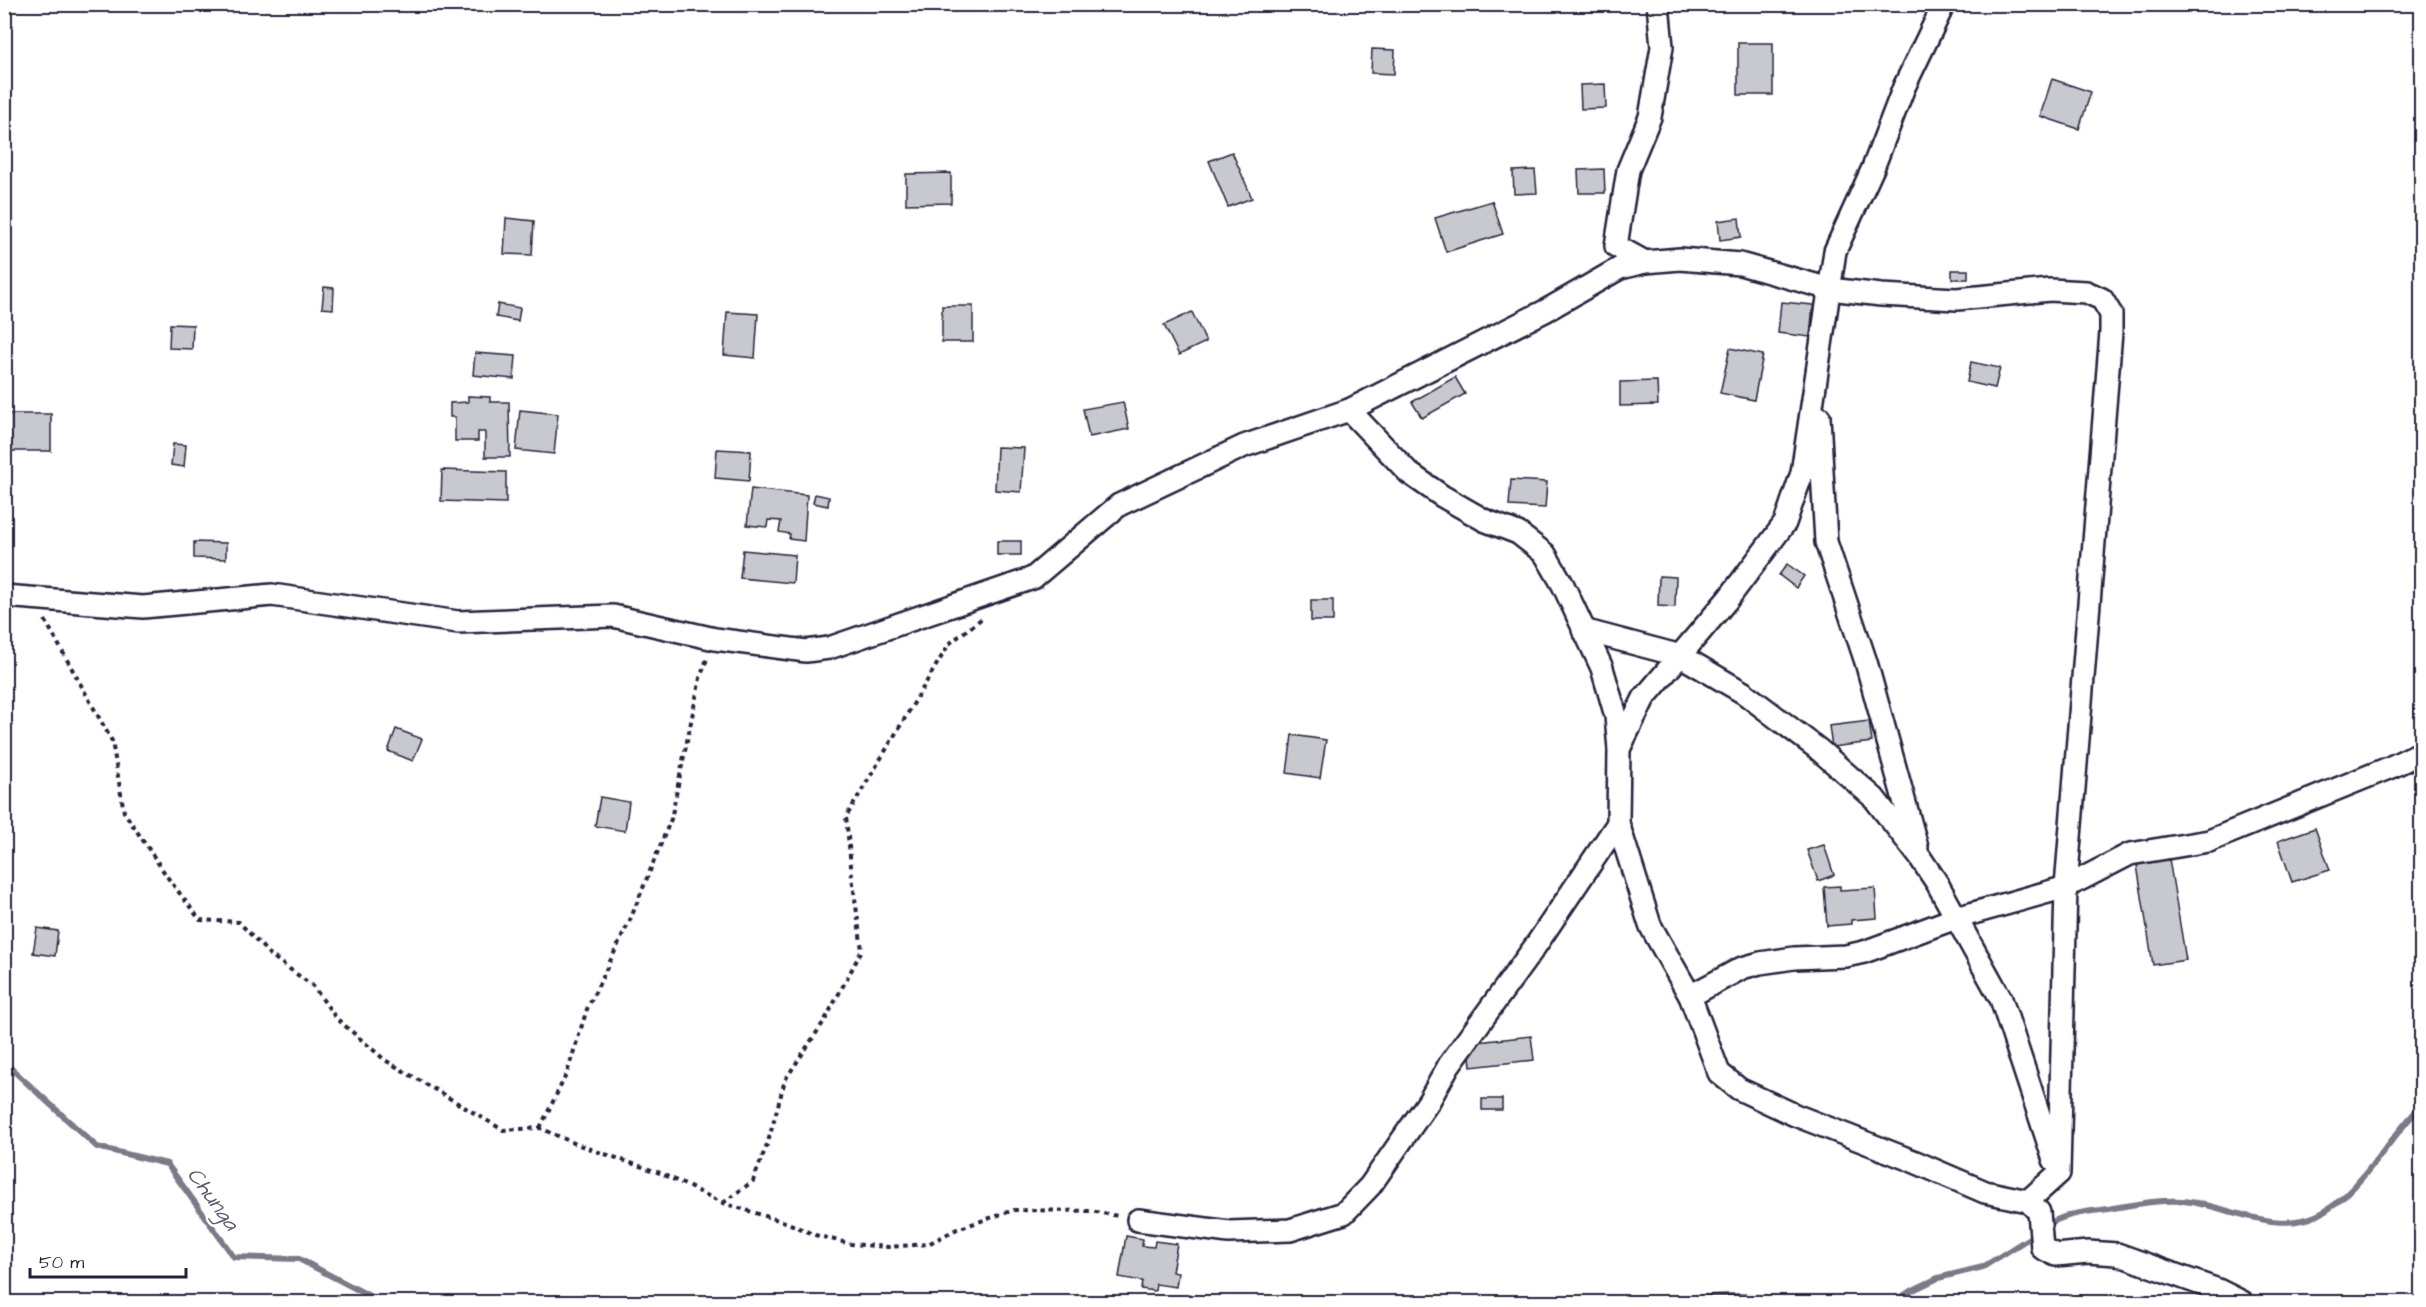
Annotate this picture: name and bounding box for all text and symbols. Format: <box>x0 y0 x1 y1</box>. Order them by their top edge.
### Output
water label: Chunga <box>179 1161 247 1239</box>
scale bar <box>30 1241 186 1279</box>
text: 50 m <box>39 1250 84 1275</box>

